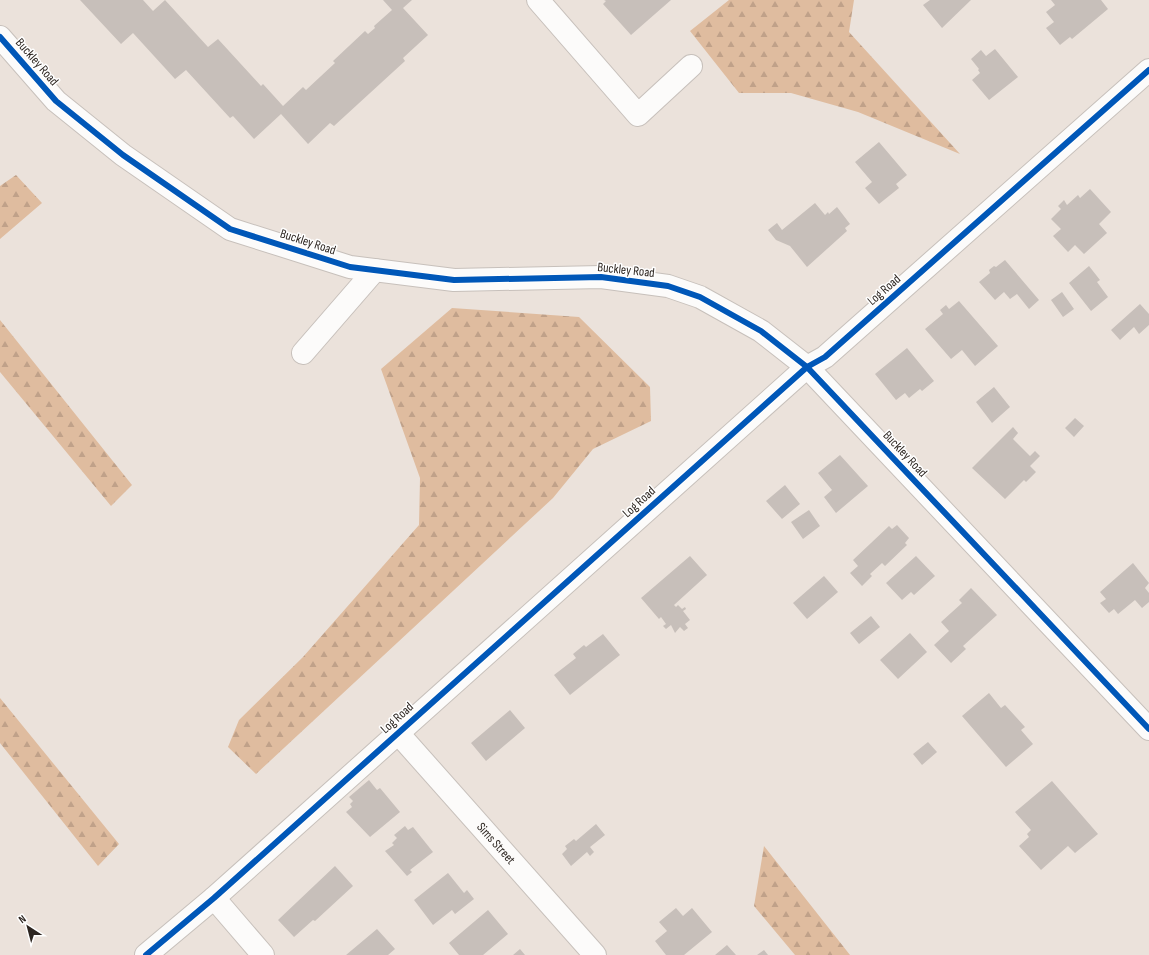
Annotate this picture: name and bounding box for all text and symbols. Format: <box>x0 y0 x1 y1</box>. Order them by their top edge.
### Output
street label: Buckley Road <box>12 35 62 89</box>
street label: Buckley Road <box>278 225 338 259</box>
street label: Buckley Road <box>596 259 656 281</box>
street label: Log Road <box>864 271 904 309</box>
street label: Buckley Road <box>879 427 931 481</box>
street label: Log Road <box>619 483 659 521</box>
street label: Log Road <box>377 699 417 737</box>
street label: Sims Street <box>473 819 519 868</box>
north arrow <box>8 907 48 947</box>
text: N <box>16 912 29 926</box>

